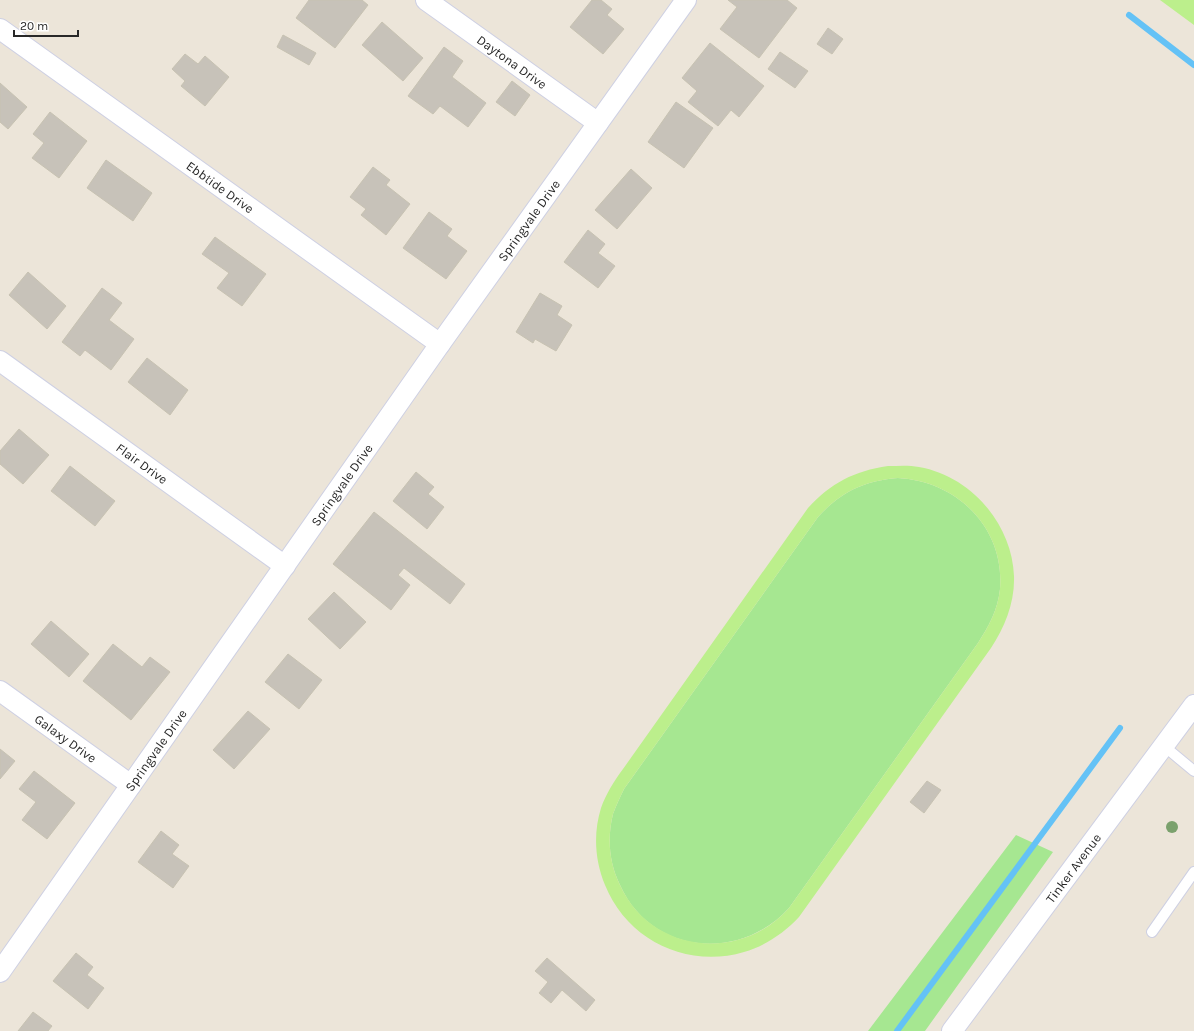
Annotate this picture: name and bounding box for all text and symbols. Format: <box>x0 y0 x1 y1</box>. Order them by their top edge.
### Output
scale bar <box>14 12 78 38</box>
text: 20 m <box>20 19 48 33</box>
street label: Daytona Drive <box>474 32 550 92</box>
street label: Ebbtide Drive <box>184 158 257 216</box>
street label: Springvale Drive <box>494 176 563 264</box>
street label: Flair Drive <box>113 440 171 487</box>
street label: Springvale Drive <box>308 441 376 529</box>
street label: Springvale Drive <box>122 706 190 794</box>
street label: Galaxy Drive <box>32 711 100 766</box>
street label: Tinker Avenue <box>1042 830 1104 906</box>

